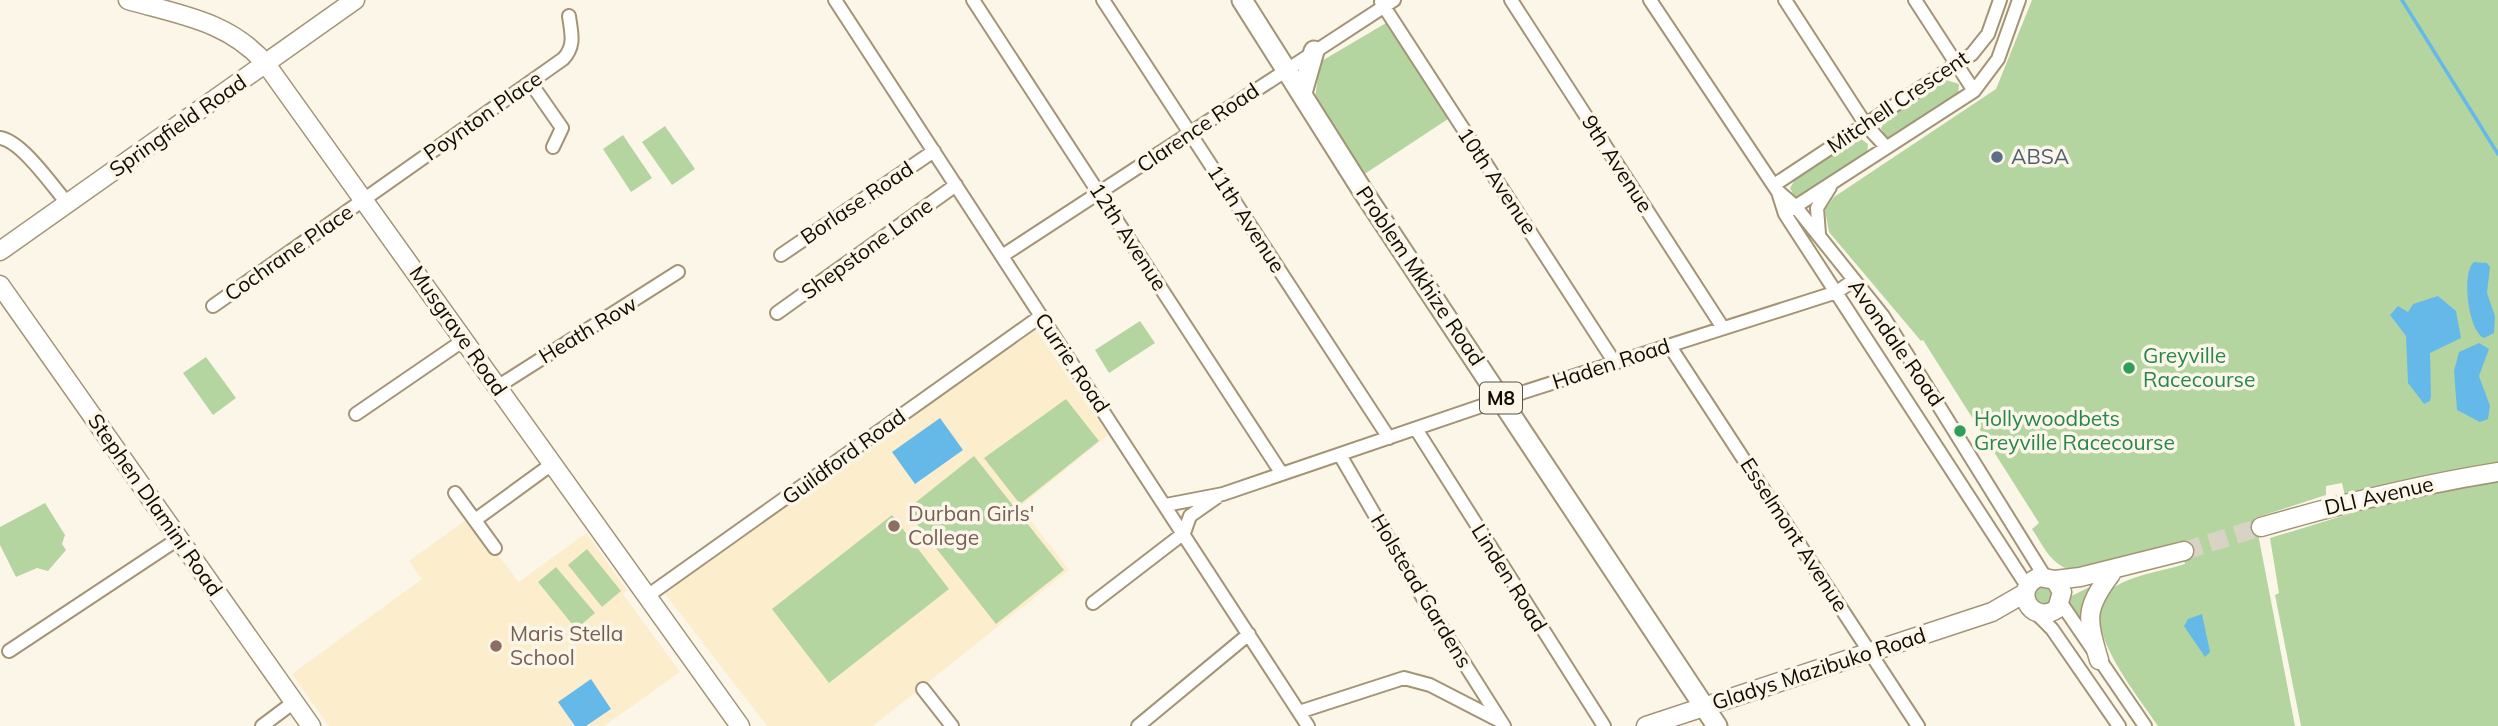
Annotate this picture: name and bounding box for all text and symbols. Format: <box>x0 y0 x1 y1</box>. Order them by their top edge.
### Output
street label: Mitchell Crescent <box>1822 44 1973 158</box>
street label: Poynton Place <box>418 65 547 166</box>
street label: Springfield Road <box>104 68 251 182</box>
street label: Clarence Road <box>1131 77 1263 178</box>
street label: 9th Avenue <box>1577 110 1659 217</box>
street label: 10th Avenue <box>1453 122 1543 239</box>
place label: ABSA <box>2011 143 2070 169</box>
marker: ABSA <box>1989 149 2005 165</box>
street label: Borlase Road <box>795 155 918 249</box>
street label: 11th Avenue <box>1202 160 1291 277</box>
street label: 12th Avenue <box>1084 178 1173 295</box>
street label: Problem Mkhize Road <box>1351 181 1491 370</box>
street label: Shepstone Lane <box>796 192 937 305</box>
street label: Cochrane Place <box>219 198 358 306</box>
street label: Musgrave Road <box>404 260 513 400</box>
street label: Avondale Road <box>1844 274 1950 411</box>
street label: Heath Row <box>534 290 641 369</box>
street label: Currie Road <box>1030 308 1116 417</box>
street label: Haden Road <box>1549 332 1673 394</box>
place label: Greyville Racecourse <box>2143 342 2255 392</box>
marker: Greyville Racecourse <box>2121 360 2137 376</box>
road number: M8 <box>1480 382 1522 414</box>
street label: Guildford Road <box>777 403 910 510</box>
place label: Hollywoodbets Greyville Racecourse <box>1974 405 2175 455</box>
street label: Stephen Dlamini Road <box>83 408 229 601</box>
marker: Hollywoodbets Greyville Racecourse <box>1952 423 1968 439</box>
street label: Esselmont Avenue <box>1735 453 1854 616</box>
street label: DLI Avenue <box>2322 470 2436 520</box>
place label: Durban Girls' College <box>908 500 1034 550</box>
street label: Holstead Gardens <box>1366 509 1478 672</box>
marker: Durban Girls' College <box>886 518 902 534</box>
street label: Linden Road <box>1466 519 1553 636</box>
place label: Maris Stella School <box>510 620 623 670</box>
street label: Gladys Mazibuko Road <box>1709 621 1929 715</box>
marker: Maris Stella School <box>488 638 504 654</box>

